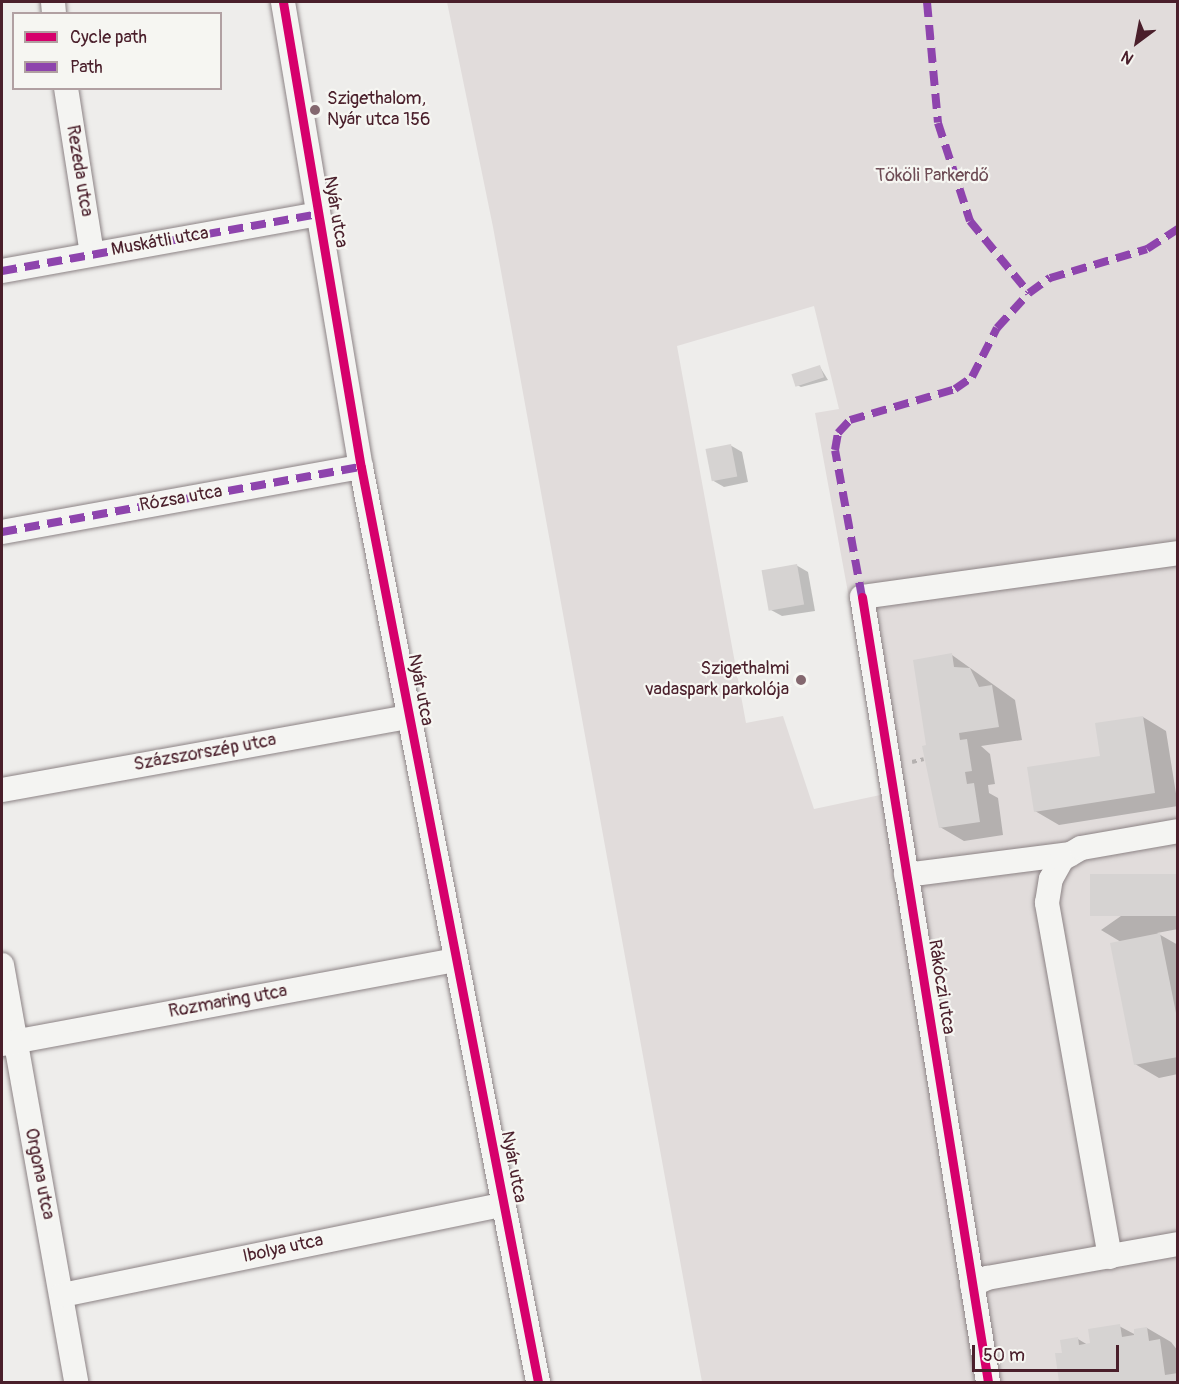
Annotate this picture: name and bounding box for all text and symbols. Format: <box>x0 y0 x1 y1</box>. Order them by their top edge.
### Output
legend <box>12 12 222 90</box>
north arrow <box>1107 12 1167 72</box>
text: Cycle path <box>70 26 147 49</box>
text: N <box>1118 46 1137 69</box>
text: Path <box>70 56 103 79</box>
place label: Szigethalom, Nyár utca 156 <box>327 89 431 132</box>
marker: Szigethalom, Nyár utca 156 <box>308 103 322 117</box>
street label: Rezeda utca <box>61 124 97 218</box>
park label: Tököli Parkerdő <box>875 165 989 187</box>
street label: Nyár utca <box>318 174 352 250</box>
street label: Muskátli utca <box>110 223 210 261</box>
street label: Rózsa utca <box>138 481 224 517</box>
street label: Nyár utca <box>402 652 438 728</box>
place label: Szigethalmi vadaspark parkolója <box>645 659 789 702</box>
marker: Szigethalmi vadaspark parkolója <box>794 673 808 687</box>
street label: Százszorszép utca <box>132 730 278 776</box>
street label: Rákóczi utca <box>923 938 959 1036</box>
street label: Rozmaring utca <box>167 981 289 1023</box>
street label: Orgona utca <box>20 1126 58 1222</box>
street label: Nyár utca <box>495 1129 531 1205</box>
street label: Ibolya utca <box>241 1230 325 1268</box>
scale bar <box>975 1333 1122 1371</box>
text: 50 m <box>983 1344 1025 1367</box>

